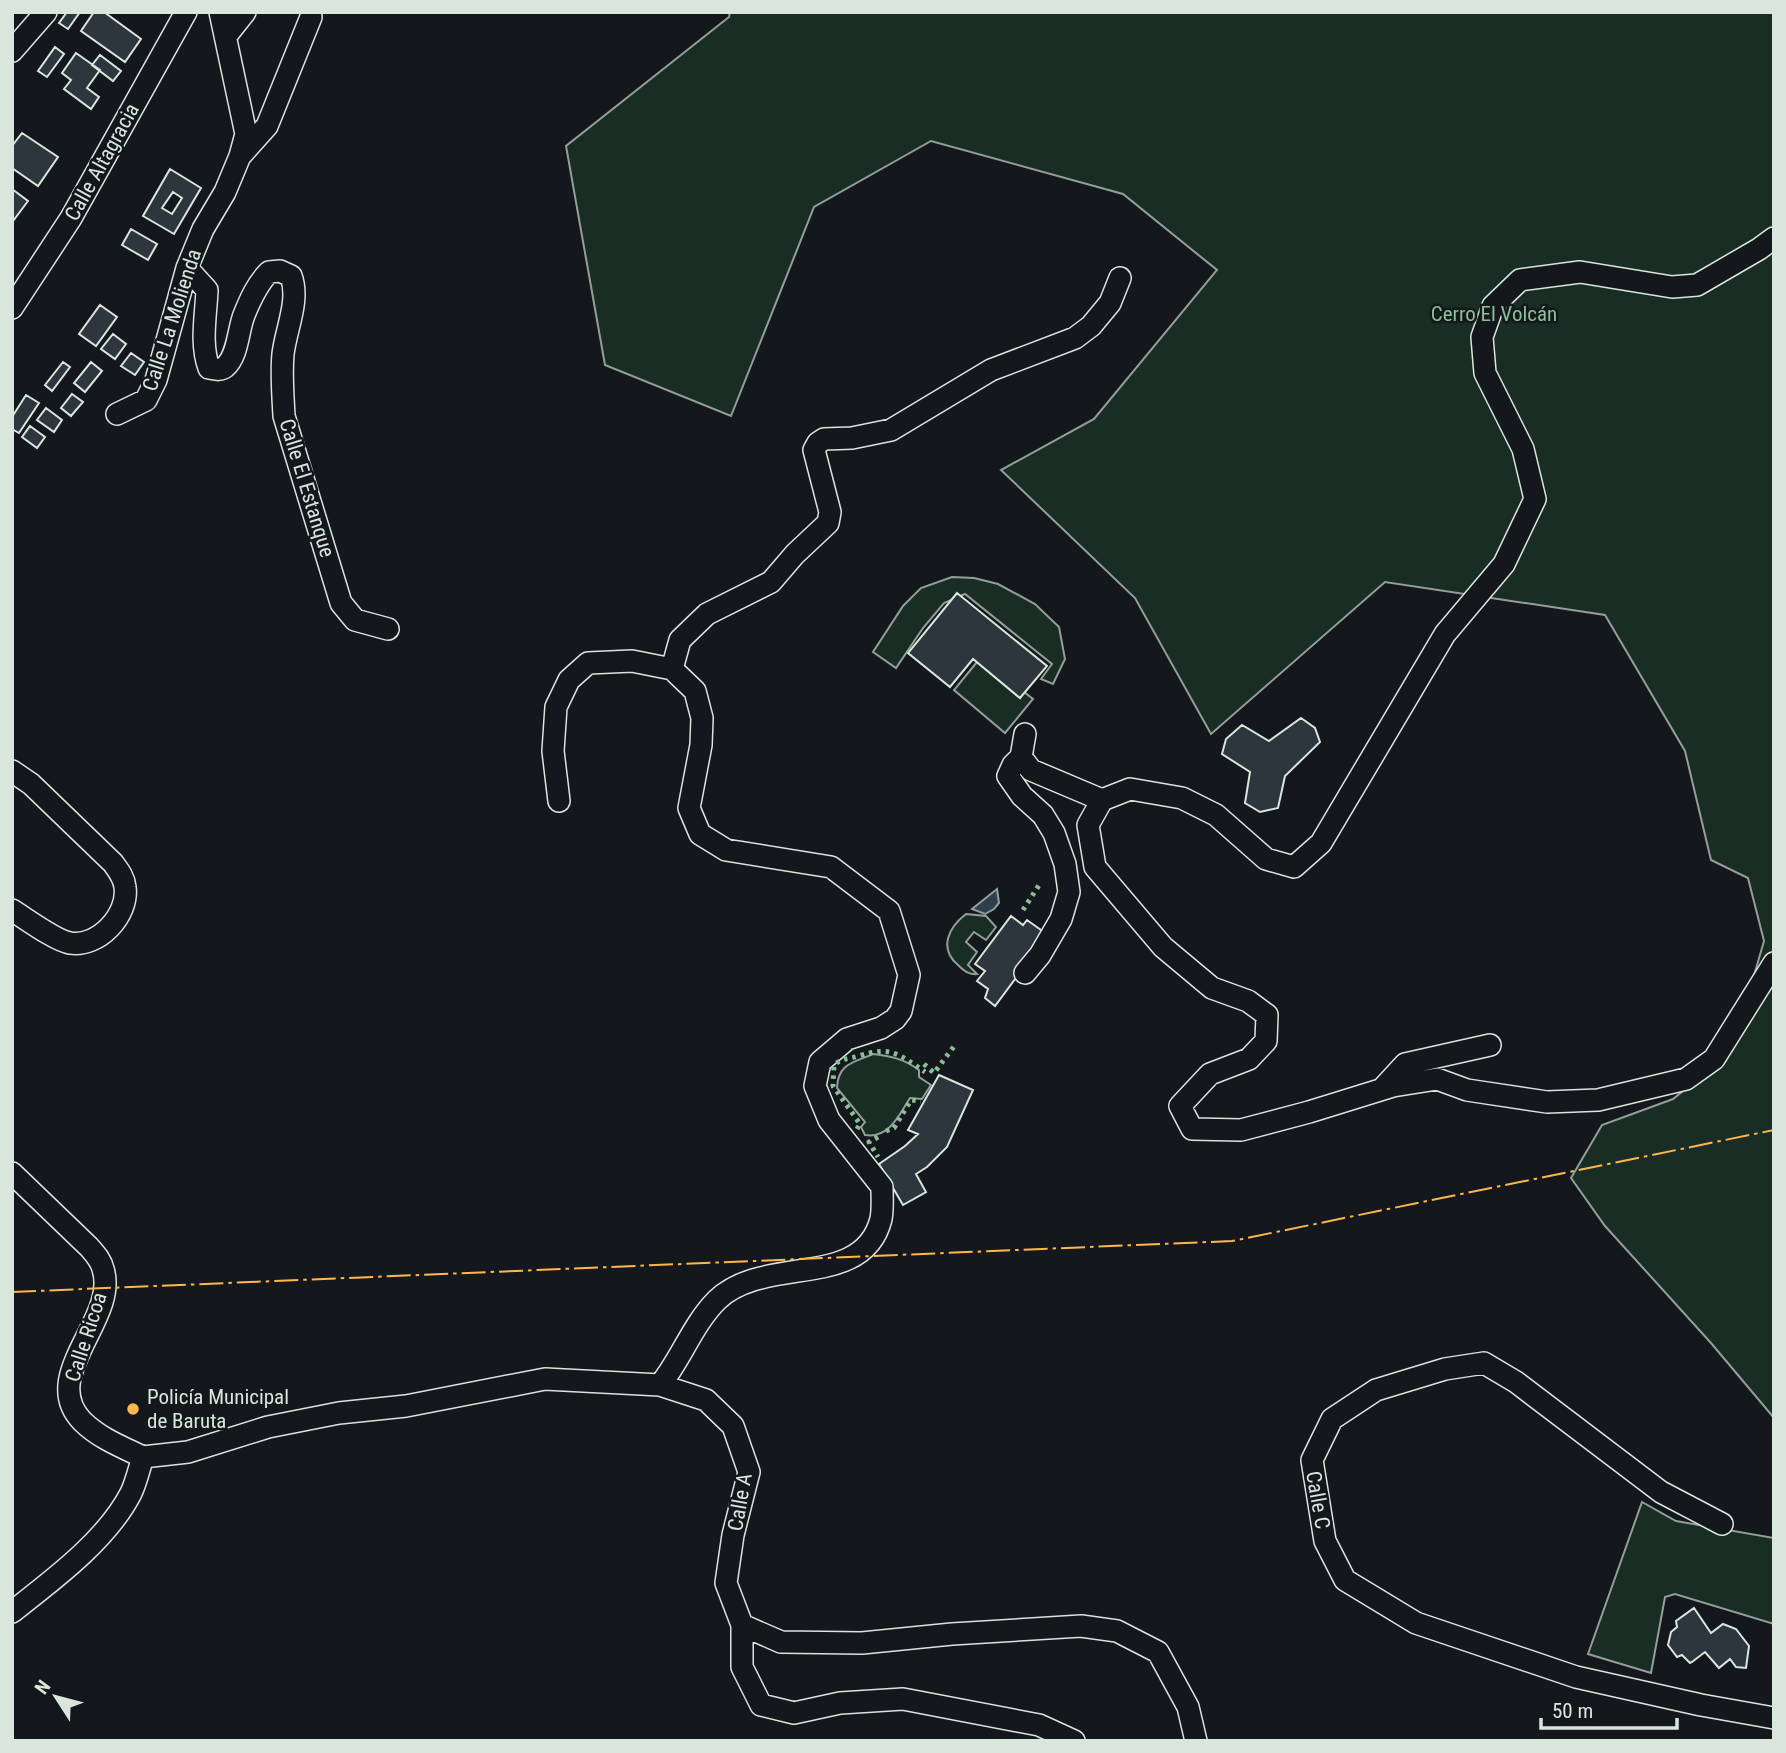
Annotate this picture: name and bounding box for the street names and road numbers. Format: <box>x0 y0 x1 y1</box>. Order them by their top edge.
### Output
street label: Calle Altagracia <box>60 99 144 225</box>
street label: Calle La Molienda <box>138 246 206 394</box>
street label: Calle El Estanque <box>275 416 339 560</box>
street label: Calle Ricoa <box>60 1289 112 1385</box>
street label: Calle C <box>1301 1469 1335 1531</box>
street label: Calle A <box>723 1471 757 1533</box>

